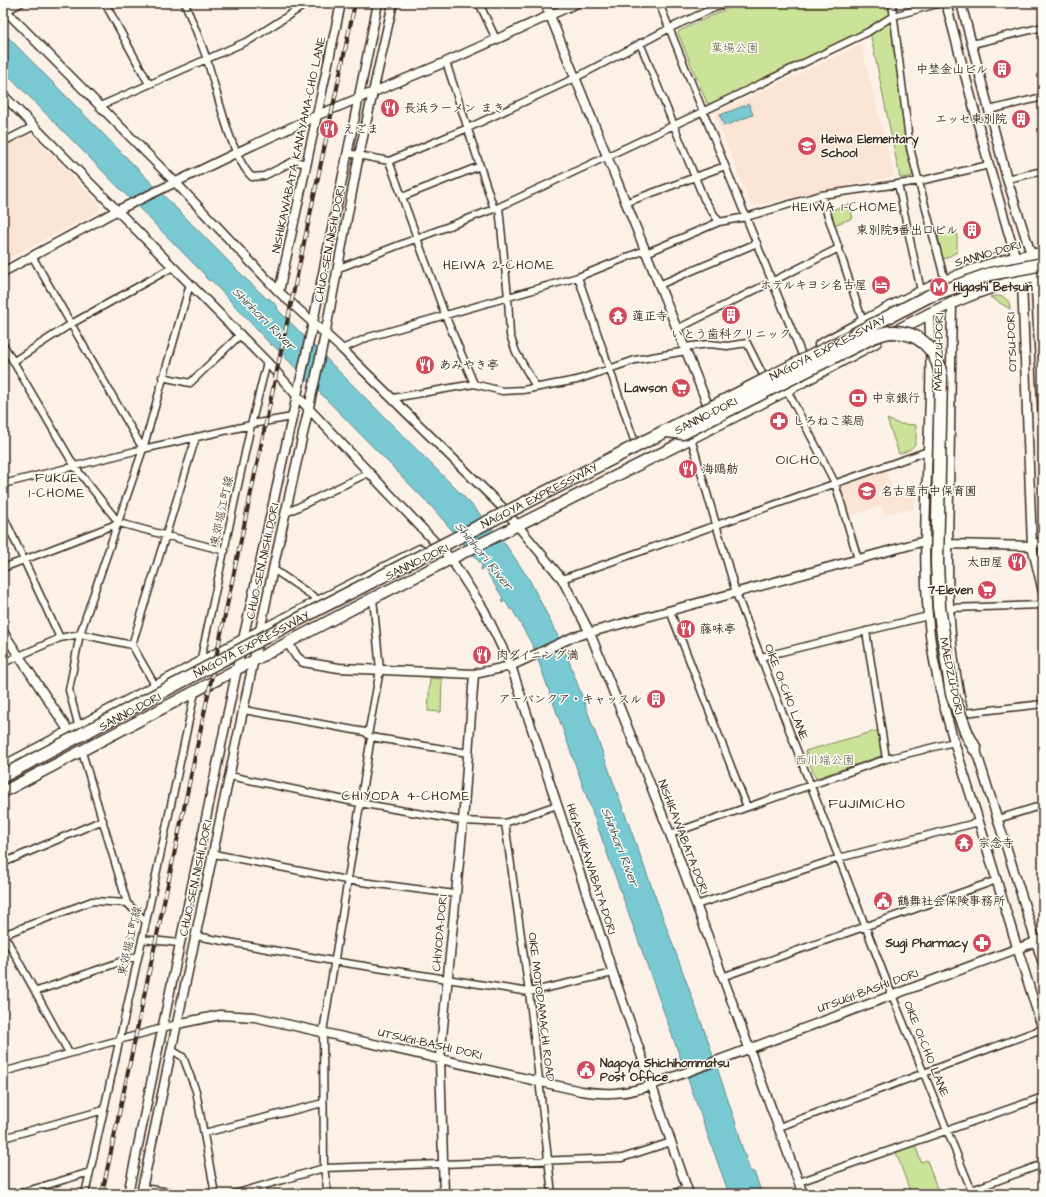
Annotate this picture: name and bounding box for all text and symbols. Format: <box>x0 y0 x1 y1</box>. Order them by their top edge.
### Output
street label: NISHIKAWABATA KANAYAMA-CHO LANE <box>268 35 330 255</box>
park label: 葉場公園 <box>711 40 759 57</box>
building icon: 中埜金山ビル <box>991 58 1013 80</box>
place label: 中埜金山ビル <box>916 61 988 78</box>
restaurant icon: 長浜ラーメン まき <box>379 97 401 119</box>
place label: 長浜ラーメン まき <box>404 100 505 117</box>
building icon: エッセ東別院 <box>1010 108 1032 130</box>
place label: エッセ東別院 <box>935 111 1007 128</box>
restaurant icon: えごま <box>318 118 340 140</box>
place label: えごま <box>343 121 379 138</box>
place label: Heiwa Elementary School <box>820 131 919 162</box>
school or university icon: Heiwa Elementary School <box>796 135 818 157</box>
street label: CHUO-SEN NISHI DORI <box>310 184 350 304</box>
district label: HEIWA 1-CHOME <box>792 198 898 216</box>
building icon: 東別院3番出口ビル <box>961 219 983 241</box>
place label: 東別院3番出口ビル <box>856 222 958 239</box>
street label: SANNO-DORI <box>953 236 1023 272</box>
district label: HEIWA 2-CHOME <box>443 256 555 274</box>
hotel icon: ホテルキヨシ名古屋 <box>870 274 892 296</box>
metro station icon: Higashi Betsuin <box>928 276 950 298</box>
place label: ホテルキヨシ名古屋 <box>760 277 867 294</box>
place label: Higashi Betsuin <box>953 279 1033 298</box>
water label: Shinhori River <box>228 283 301 356</box>
building icon: いとう歯科クリニック <box>720 304 742 326</box>
temple icon: 蓮正寺 <box>607 305 629 327</box>
place label: 蓮正寺 <box>632 308 668 325</box>
street label: NAGOYA EXPRESSWAY <box>766 311 889 385</box>
street label: MAEDZU-DORI <box>930 312 948 391</box>
street label: OTSU-DORI <box>1002 312 1022 372</box>
place label: いとう歯科クリニック <box>671 326 791 343</box>
restaurant icon: あみやき亭 <box>414 354 436 376</box>
place label: あみやき亭 <box>439 357 499 374</box>
supermarket icon: Lawson <box>670 377 692 399</box>
place label: Lawson <box>624 380 667 397</box>
bank icon: 中京銀行 <box>847 387 869 409</box>
place label: 中京銀行 <box>872 390 920 407</box>
street label: SANNO-DORI <box>672 393 740 439</box>
pharmacy icon: しろねこ薬局 <box>768 410 790 432</box>
place label: しろねこ薬局 <box>793 413 865 430</box>
district label: OICHO <box>776 450 820 470</box>
street label: NAGOYA EXPRESSWAY <box>478 458 601 533</box>
restaurant icon: 海鴎舫 <box>677 458 699 480</box>
place label: 海鴎舫 <box>702 461 739 478</box>
district label: FUKUE 1-CHOME <box>29 469 85 502</box>
street label: 東郊堀江町線 <box>206 474 238 548</box>
school or university icon: 名古屋市中保育園 <box>856 480 878 502</box>
place label: 名古屋市中保育園 <box>881 483 977 500</box>
street label: CHUO-SEN NISHI DORI <box>242 501 284 621</box>
water label: Shinhori River <box>451 518 518 596</box>
street label: SANNO-DORI <box>383 539 452 585</box>
restaurant icon: 太田屋 <box>1006 551 1028 573</box>
place label: 太田屋 <box>967 554 1003 571</box>
supermarket icon: 7-Eleven <box>976 579 998 601</box>
place label: 7-Eleven <box>927 582 973 599</box>
street label: NAGOYA EXPRESSWAY <box>190 606 313 682</box>
restaurant icon: 藤味亭 <box>675 618 697 640</box>
place label: 藤味亭 <box>700 621 736 638</box>
street label: MAEDZU-DORI <box>935 636 968 716</box>
street label: OIKE OI-CHO LANE <box>760 641 812 743</box>
restaurant icon: 肉ダイニング満 <box>471 644 493 666</box>
place label: 肉ダイニング満 <box>496 647 579 664</box>
street label: SANNO-DORI <box>96 688 164 736</box>
building icon: アーバンクア・キャッスル <box>645 688 667 710</box>
place label: アーバンクア・キャッスル <box>498 691 642 708</box>
park label: 西川端公園 <box>795 752 855 769</box>
street label: NISHIKAWABATA-DORI <box>653 777 713 897</box>
district label: CHIYODA 4-CHOME <box>342 787 470 805</box>
district label: FUJIMICHO <box>828 794 906 814</box>
street label: HIGASHIKAWABATA-DORI <box>562 801 620 937</box>
water label: Shinhori River <box>597 805 644 891</box>
street label: CHUO-SEN NISHI DORI <box>175 818 217 938</box>
temple icon: 宗念寺 <box>953 832 975 854</box>
place label: 宗念寺 <box>978 835 1014 852</box>
public building icon: 鶴舞社会保険事務所 <box>872 890 894 912</box>
place label: 鶴舞社会保険事務所 <box>897 893 1006 910</box>
street label: CHIYODA-DORI <box>428 894 452 972</box>
street label: 東郊堀江町線 <box>114 904 146 978</box>
street label: OIKE MOTODAMACHI ROAD <box>523 931 559 1083</box>
pharmacy icon: Sugi Pharmacy <box>971 932 993 954</box>
place label: Sugi Pharmacy <box>884 935 968 954</box>
street label: UTSUGI-BASHI DORI <box>815 965 921 1017</box>
street label: OIKE OI-CHO LANE <box>899 999 953 1099</box>
street label: UTSUGI-BASHI DORI <box>376 1024 484 1064</box>
place label: Nagoya Shichihommatsu Post Office <box>600 1055 729 1086</box>
public building icon: Nagoya Shichihommatsu Post Office <box>575 1059 597 1081</box>

